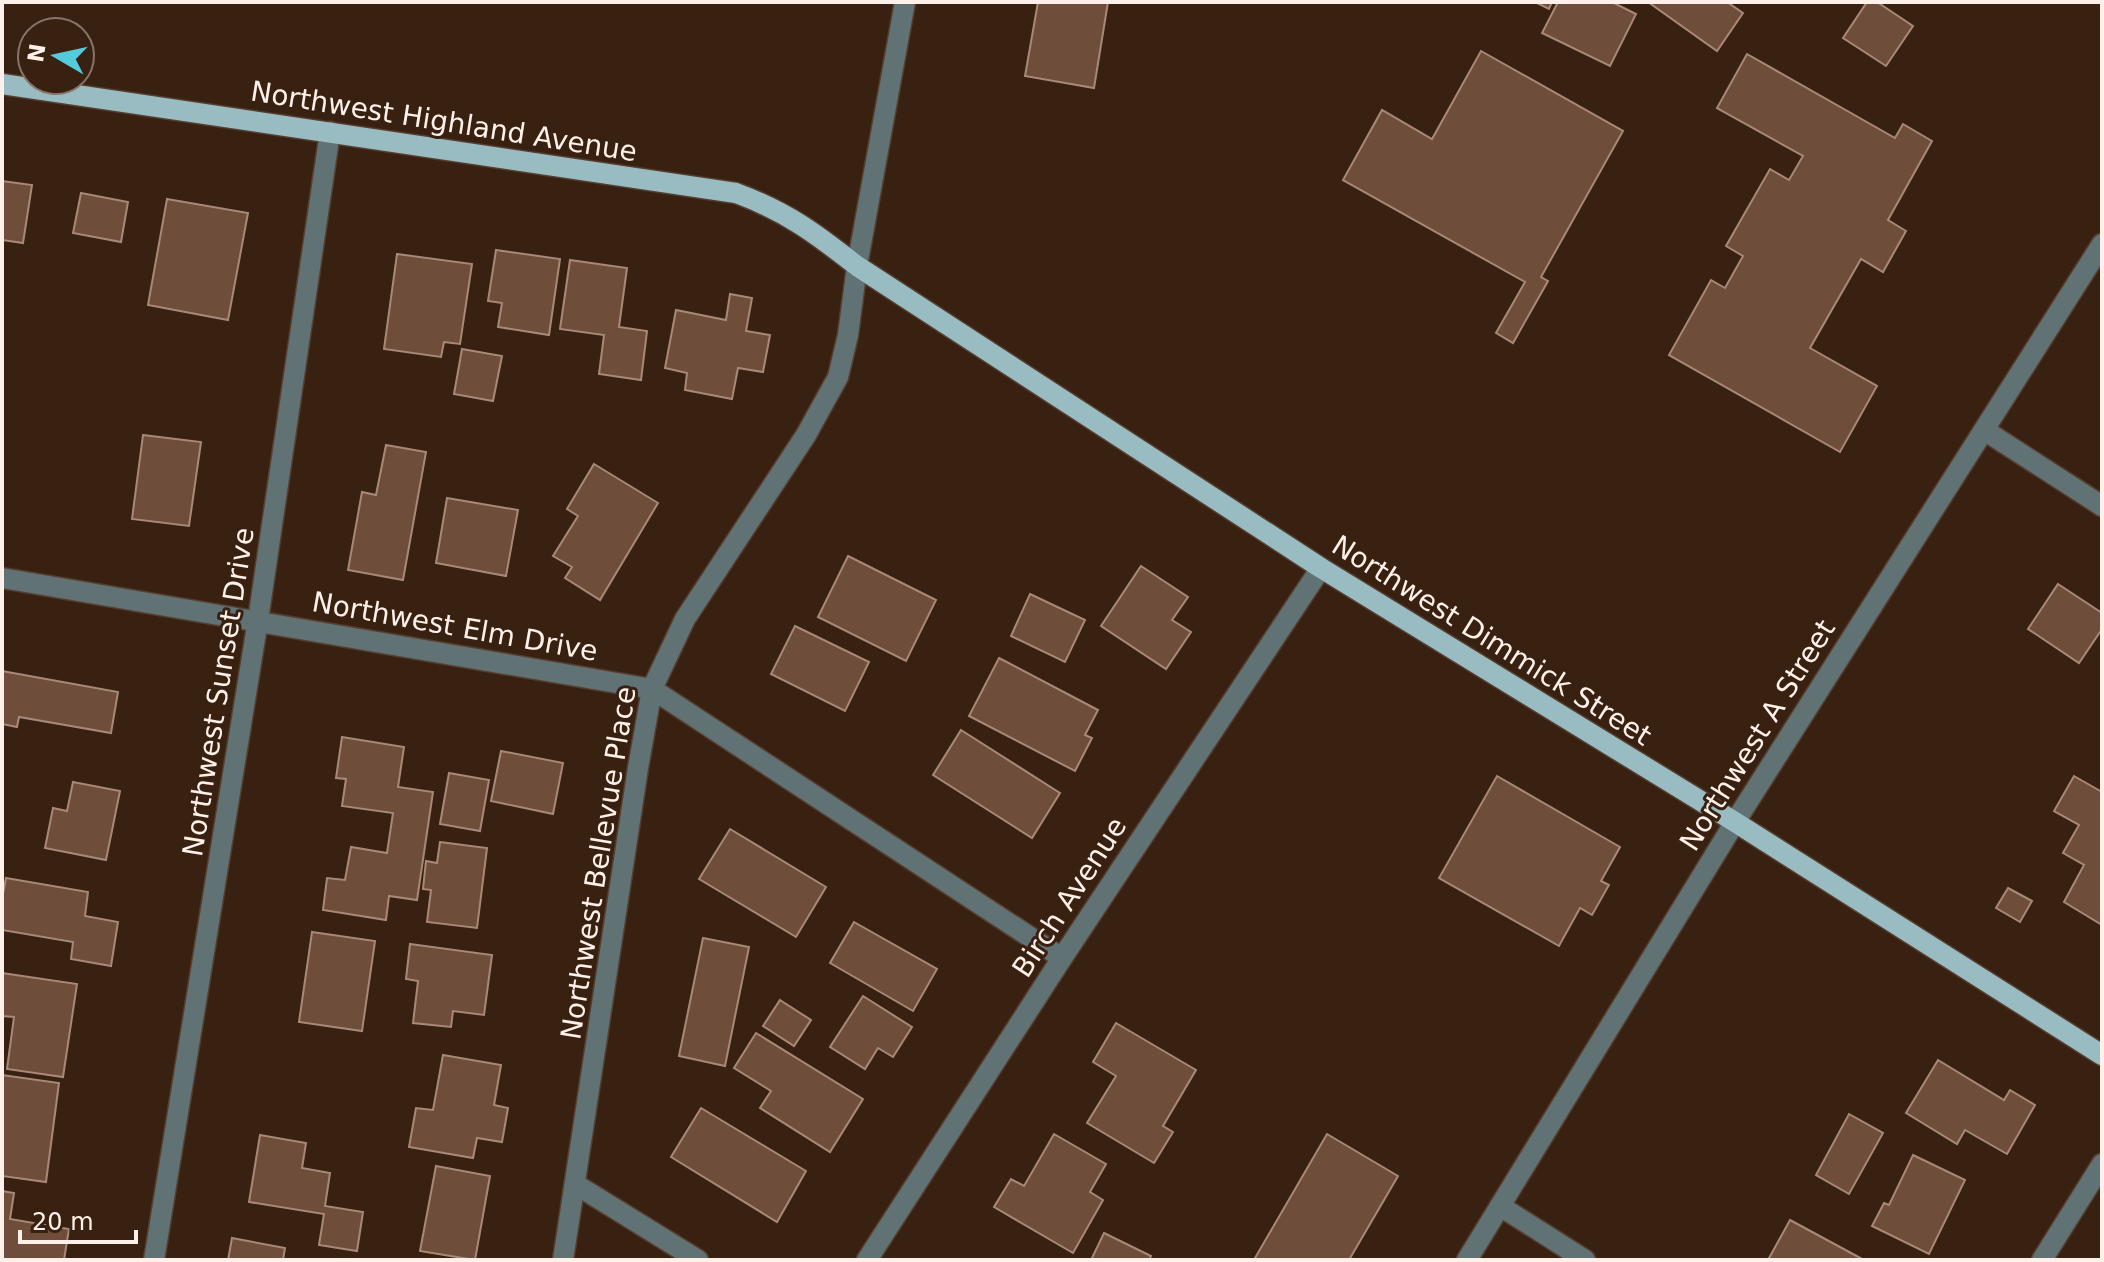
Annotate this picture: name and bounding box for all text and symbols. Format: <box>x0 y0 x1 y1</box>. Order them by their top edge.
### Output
north arrow <box>16 16 96 96</box>
text: N <box>23 42 51 64</box>
street label: Northwest Highland Avenue <box>248 75 639 168</box>
street label: Northwest Sunset Drive <box>176 525 261 859</box>
street label: Northwest Dimmick Street <box>1326 528 1657 753</box>
street label: Northwest Elm Drive <box>310 585 600 668</box>
street label: Northwest A Street <box>1673 614 1842 857</box>
street label: Northwest Bellevue Place <box>554 684 643 1042</box>
street label: Birch Avenue <box>1005 811 1133 983</box>
scale bar <box>20 1194 136 1244</box>
text: 20 m <box>32 1208 94 1236</box>

